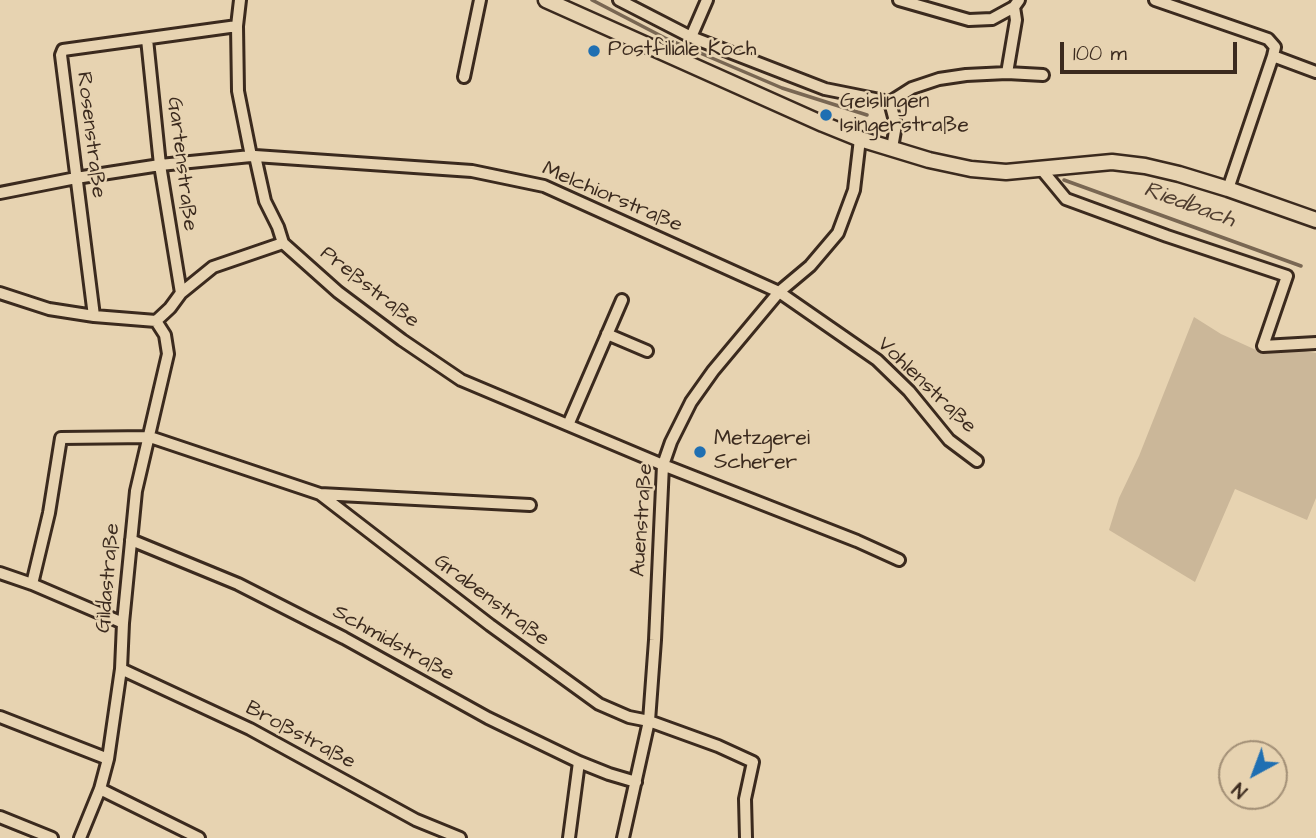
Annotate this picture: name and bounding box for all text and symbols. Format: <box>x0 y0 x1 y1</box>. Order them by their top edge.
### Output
scale bar <box>1064 28 1241 72</box>
place label: Postfiliale Koch <box>608 38 756 64</box>
text: 100 m <box>1073 39 1127 68</box>
marker: Postfiliale Koch <box>586 43 602 59</box>
street label: Rosenstraße <box>70 71 110 199</box>
place label: Geislingen Isingerstraße <box>840 90 969 140</box>
street label: Gartenstraße <box>160 96 202 232</box>
marker: Geislingen Isingerstraße <box>818 107 834 123</box>
street label: Melchiorstraße <box>538 157 686 239</box>
water label: Riedbach <box>1140 177 1238 235</box>
street label: Preßstraße <box>314 241 424 335</box>
street label: Vohlenstraße <box>871 332 981 440</box>
place label: Metzgerei Scherer <box>714 427 810 477</box>
marker: Metzgerei Scherer <box>692 444 708 460</box>
street label: Auenstraße <box>626 462 660 578</box>
street label: Gildastraße <box>92 522 126 634</box>
street label: Grabenstraße <box>428 549 554 653</box>
street label: Schmidstraße <box>328 600 458 688</box>
street label: Broßstraße <box>241 697 359 775</box>
north arrow <box>1218 740 1288 810</box>
text: N <box>1227 776 1254 804</box>

